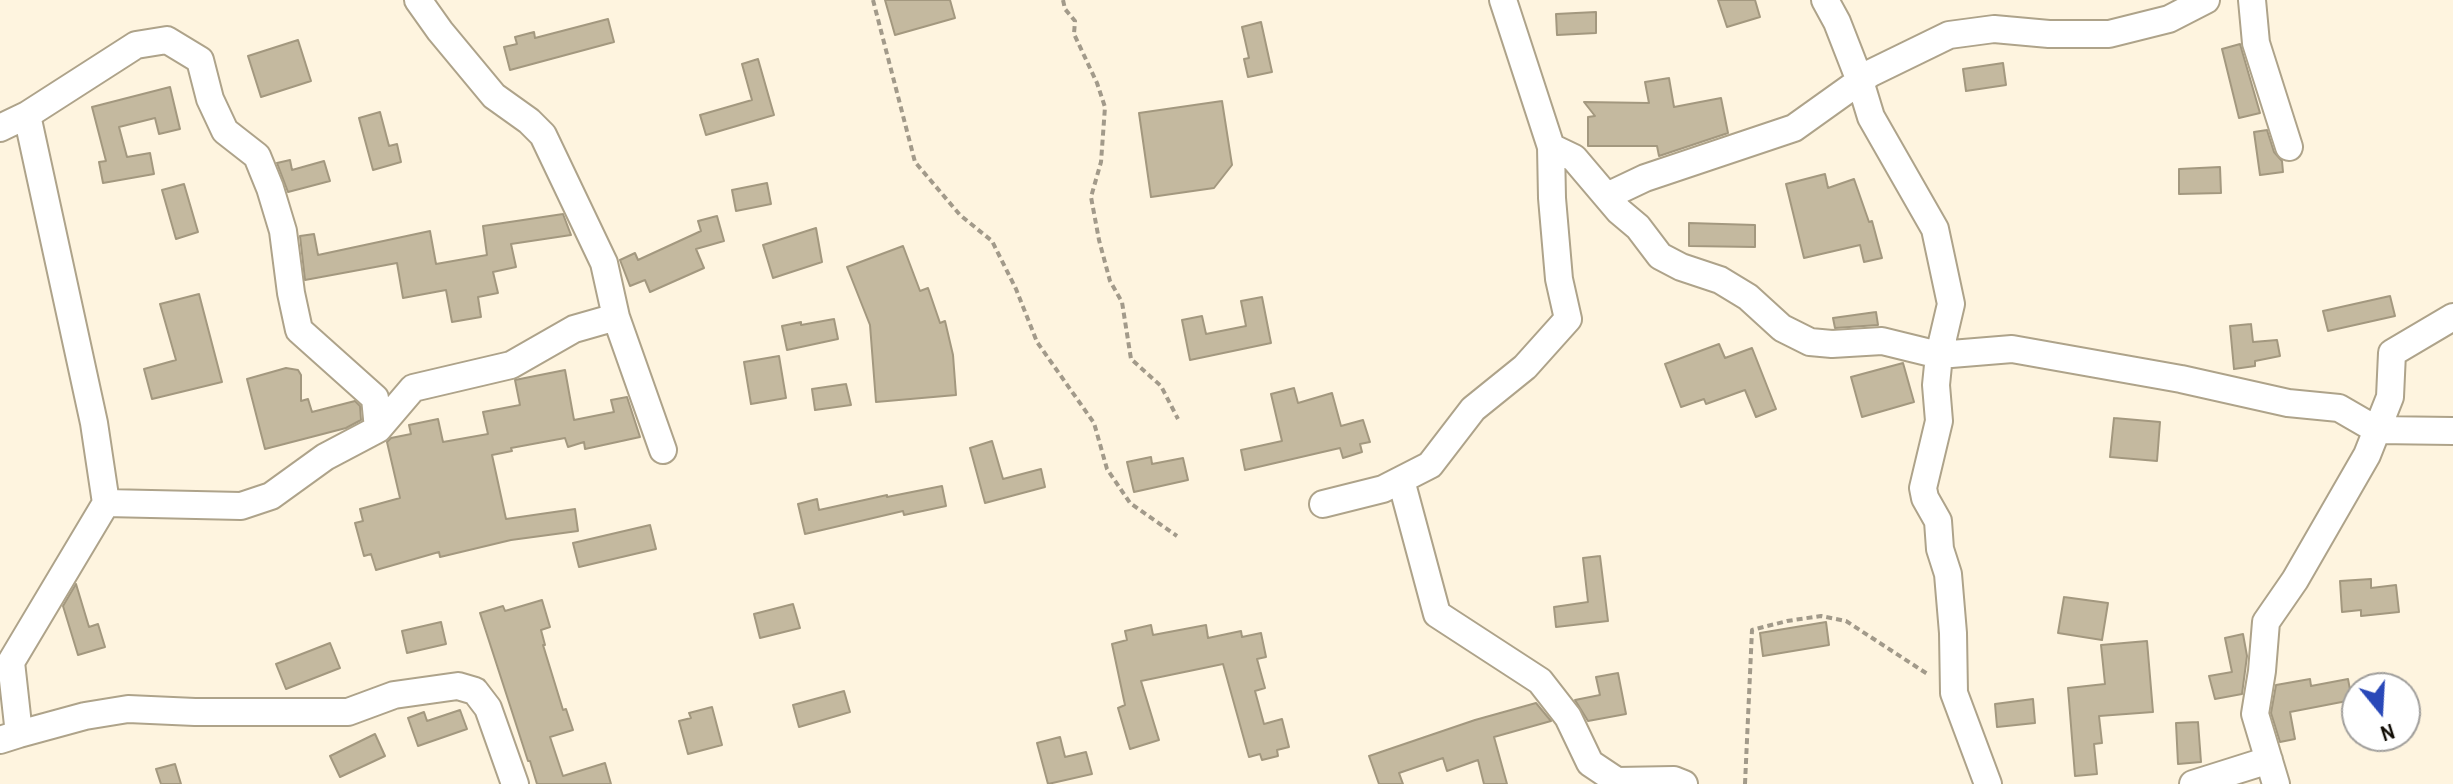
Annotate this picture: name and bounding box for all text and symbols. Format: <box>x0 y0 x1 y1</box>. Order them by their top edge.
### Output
north arrow <box>2341 672 2421 752</box>
text: N <box>2377 717 2399 749</box>

